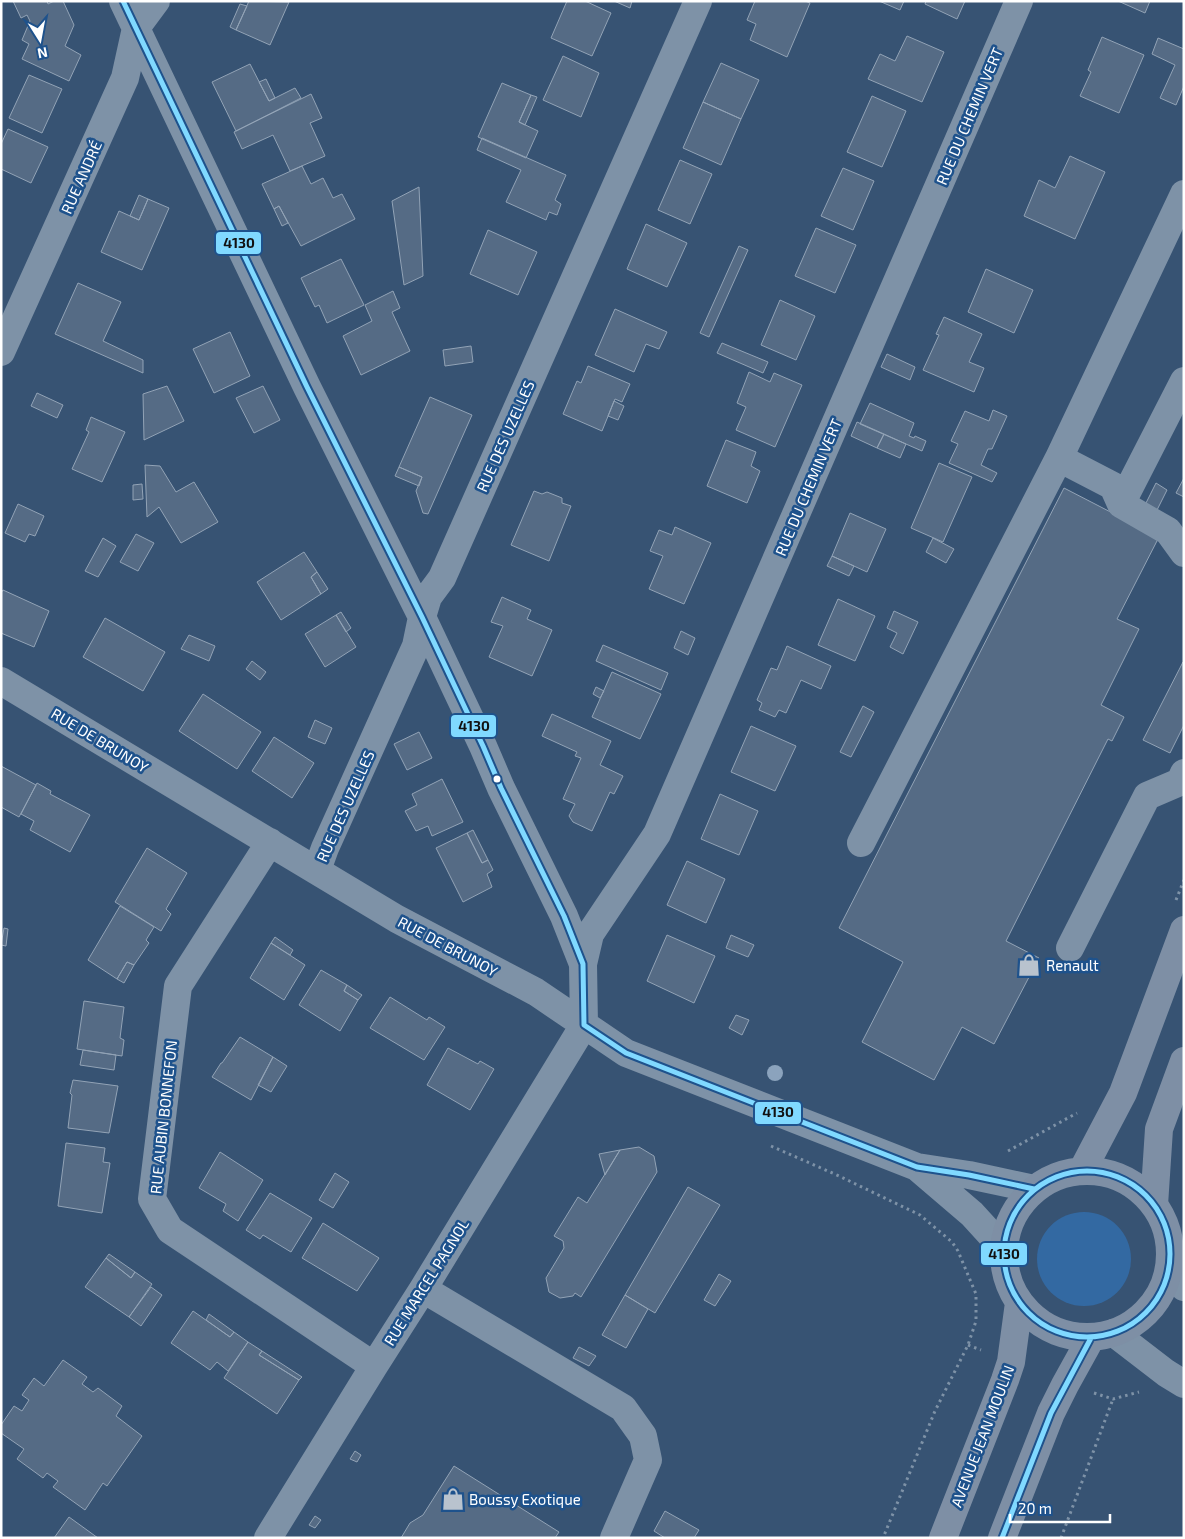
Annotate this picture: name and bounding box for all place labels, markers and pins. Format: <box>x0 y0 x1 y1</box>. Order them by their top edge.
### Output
unlabelled marker <box>492 774 502 784</box>
shop icon: Renault <box>1016 952 1042 978</box>
place label: Renault <box>1046 956 1099 974</box>
shop icon: Boussy Exotique <box>440 1486 466 1512</box>
place label: Boussy Exotique <box>469 1490 581 1508</box>

